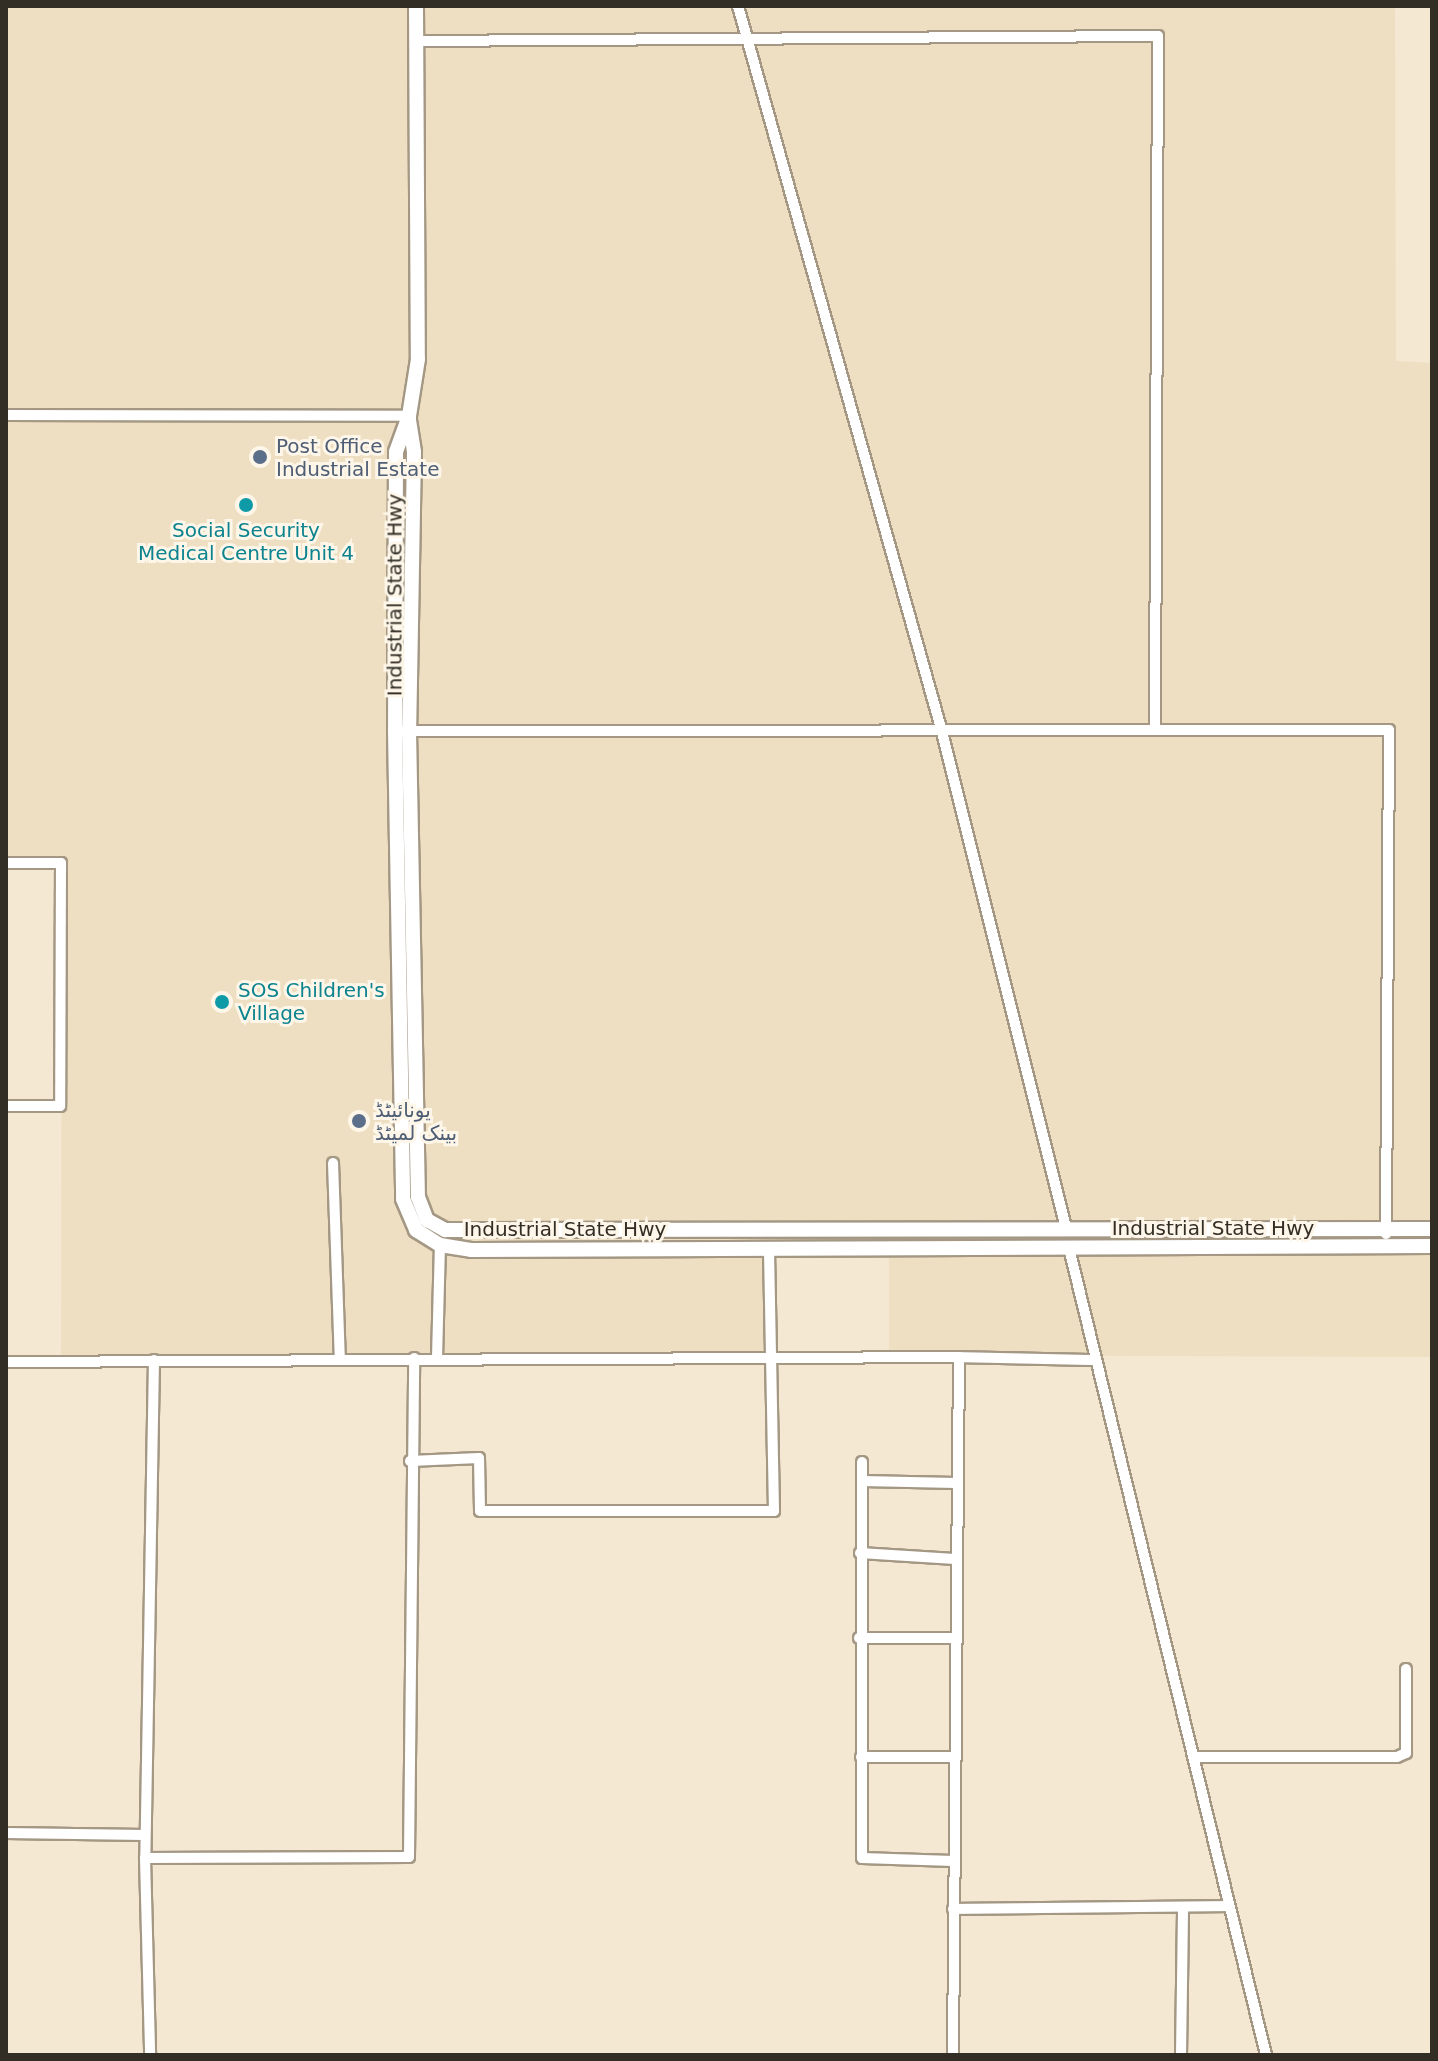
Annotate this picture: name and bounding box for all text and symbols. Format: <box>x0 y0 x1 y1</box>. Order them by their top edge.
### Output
place label: Post Office Industrial Estate <box>276 434 439 481</box>
marker: Post Office Industrial Estate <box>251 448 269 466</box>
street label: Industrial State Hwy <box>383 494 407 696</box>
marker: Social Security Medical Centre Unit 4 <box>237 496 255 514</box>
place label: Social Security Medical Centre Unit 4 <box>138 518 354 565</box>
place label: SOS Children's Village <box>238 978 385 1025</box>
marker: SOS Children's Village <box>213 993 231 1011</box>
place label: یونائیٹڈ بینک لمیٹڈ <box>375 1098 457 1145</box>
marker: یونائیٹڈ بینک لمیٹڈ <box>350 1112 368 1130</box>
street label: Industrial State Hwy <box>1112 1216 1314 1240</box>
street label: Industrial State Hwy <box>464 1217 666 1241</box>

